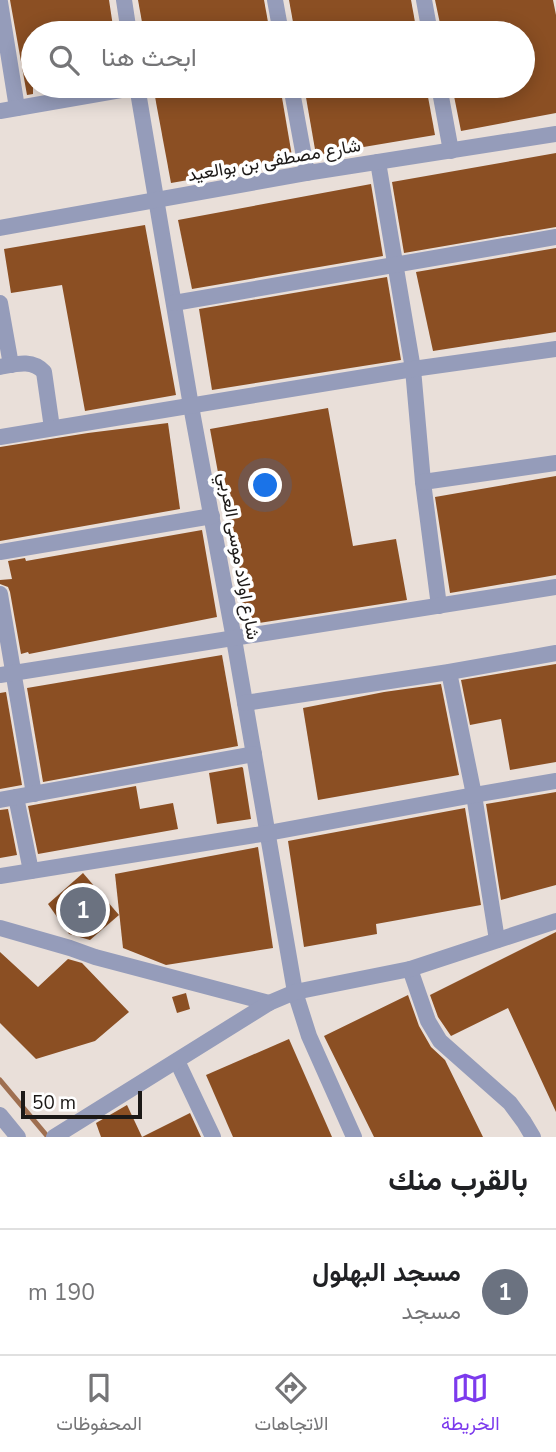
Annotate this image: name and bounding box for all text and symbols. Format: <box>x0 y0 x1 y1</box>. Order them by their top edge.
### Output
search box <box>21 21 535 98</box>
text: ابحث هنا <box>101 40 197 75</box>
icon: search <box>45 41 83 79</box>
street label: شارع مصطفى بن بوالعيد <box>186 133 362 187</box>
your location <box>248 468 282 502</box>
street label: شارع اولاد موسى العربي <box>210 470 266 642</box>
pin: 1 <box>60 884 106 936</box>
scale bar <box>21 1088 142 1120</box>
text: 50 m <box>32 1090 76 1116</box>
text: بالقرب منك <box>388 1160 528 1201</box>
text: مسجد البهلول <box>312 1255 461 1290</box>
text: 190 m <box>28 1277 95 1308</box>
text: 1 <box>498 1277 512 1308</box>
text: مسجد <box>401 1296 461 1327</box>
tab: المحفوظات <box>56 1369 142 1440</box>
tab: الاتجاهات <box>255 1369 328 1440</box>
tab: الخريطة <box>441 1369 500 1440</box>

